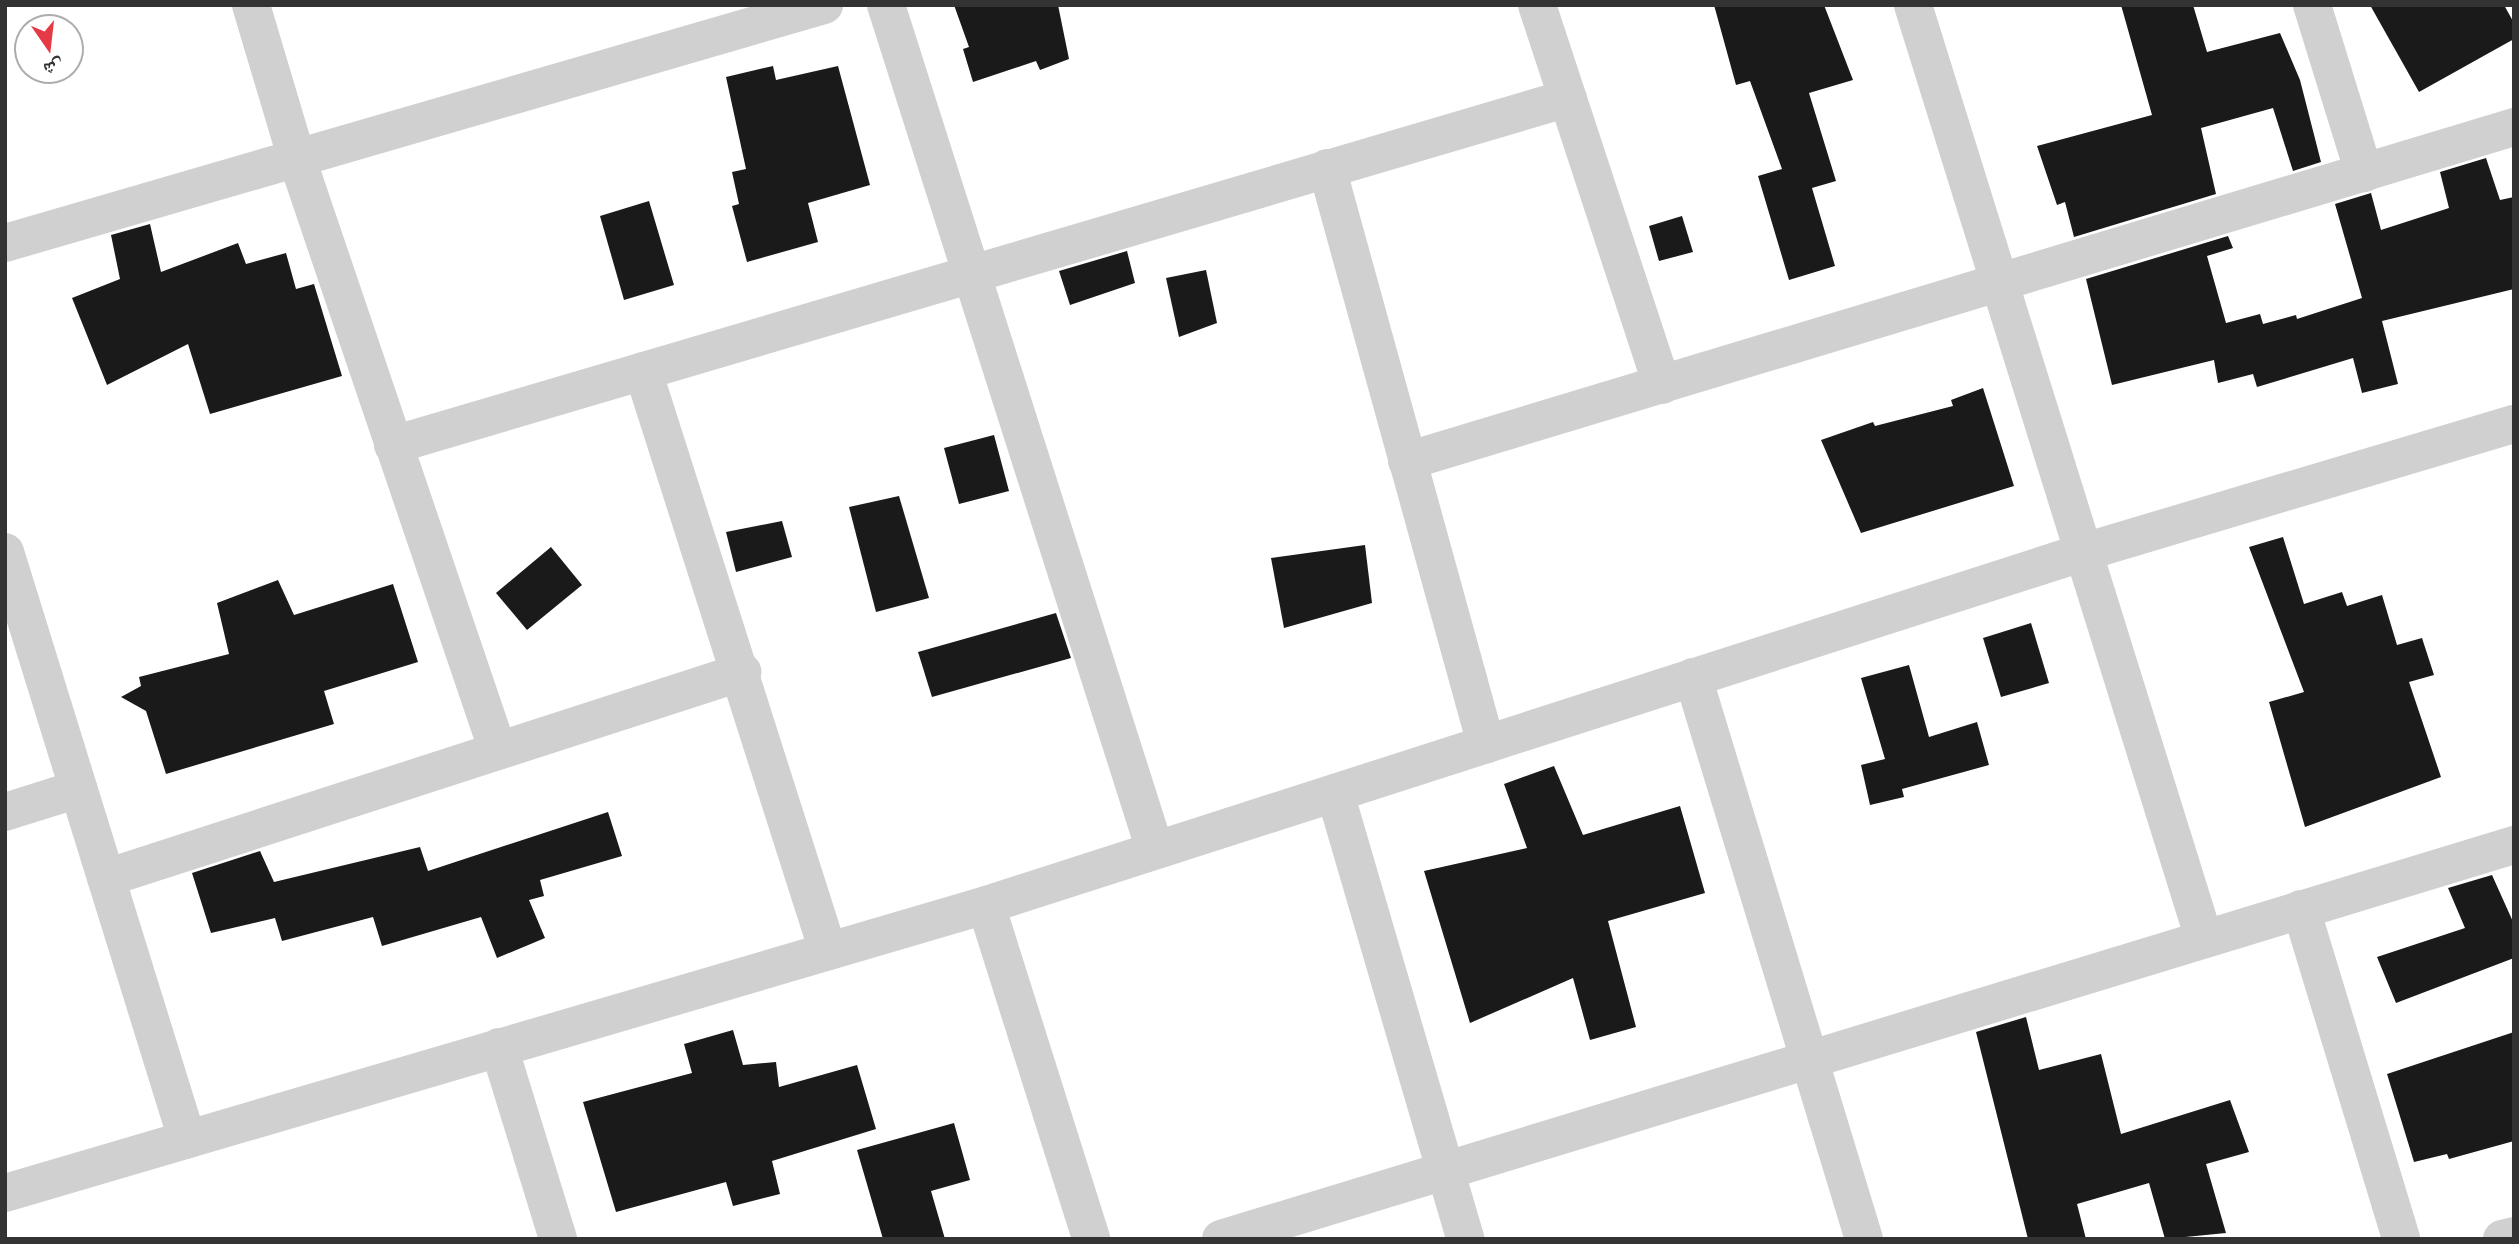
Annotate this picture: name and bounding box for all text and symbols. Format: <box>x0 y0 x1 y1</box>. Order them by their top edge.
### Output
north arrow <box>14 14 84 84</box>
text: ش <box>41 54 66 82</box>

